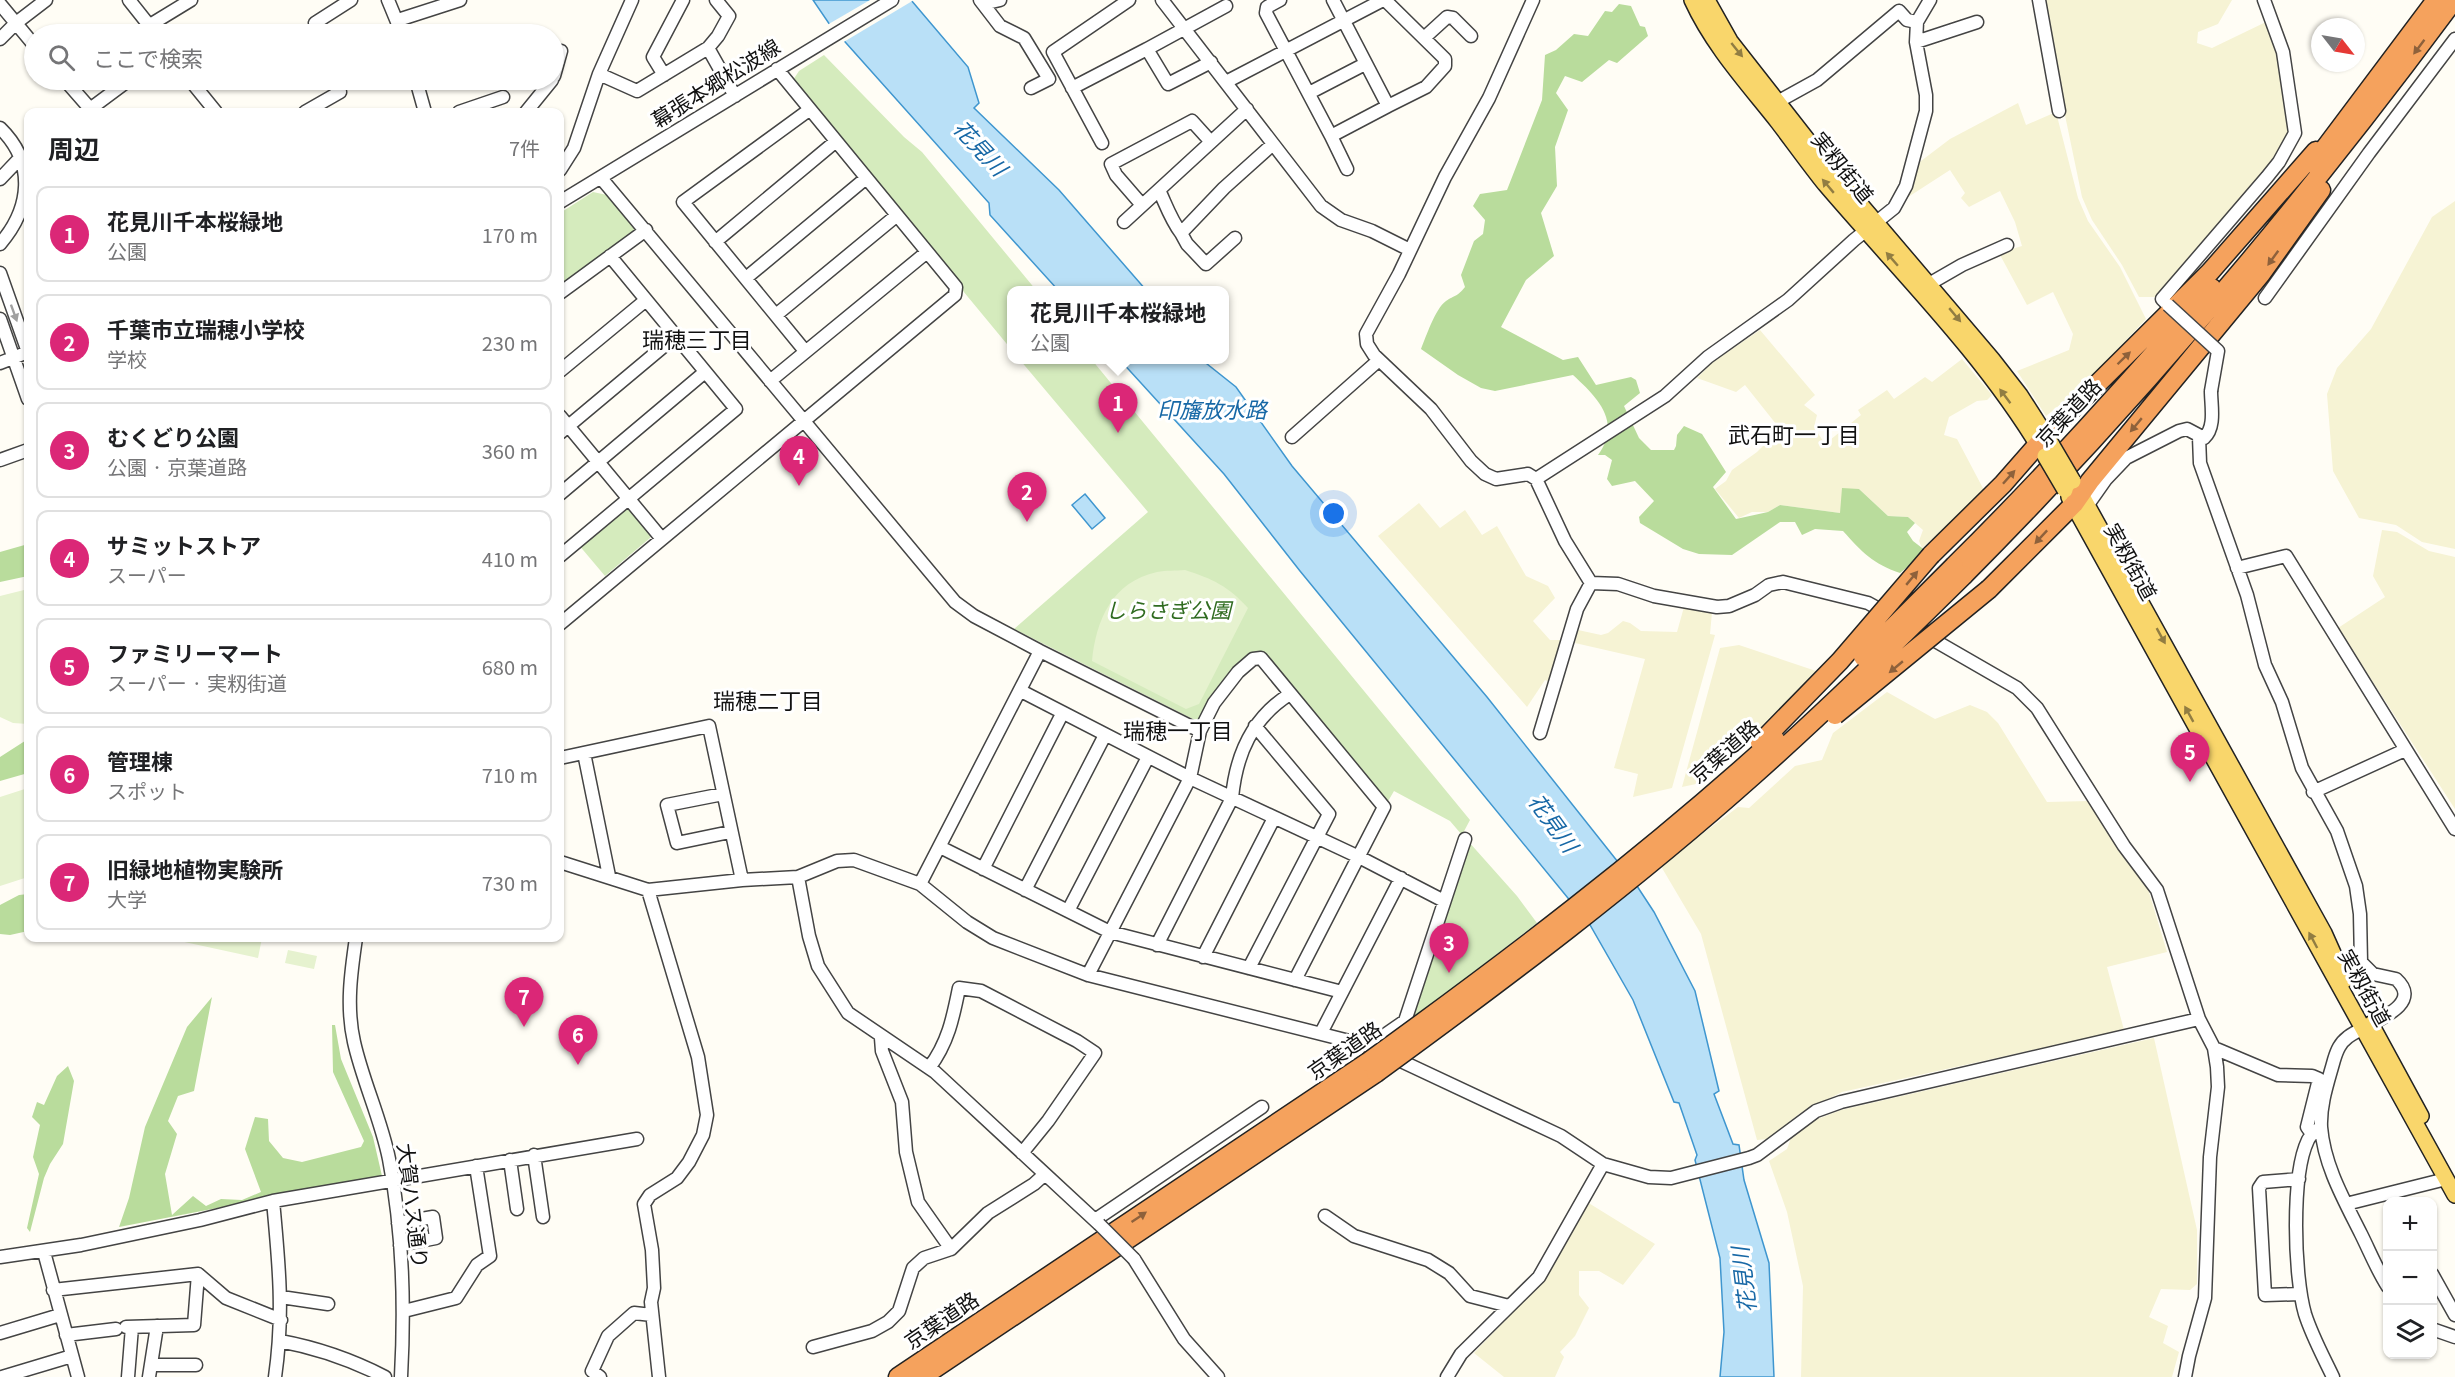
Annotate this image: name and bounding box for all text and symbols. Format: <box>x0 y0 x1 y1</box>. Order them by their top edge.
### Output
north arrow <box>2311 18 2365 72</box>
search box <box>24 24 564 90</box>
street label: 幕張本郷松波線 <box>645 31 785 134</box>
one-way arrow <box>2413 39 2426 55</box>
icon: search <box>45 41 78 74</box>
text: ここで検索 <box>93 41 203 73</box>
one-way arrow <box>1731 42 1744 58</box>
water label: 花見川 <box>947 112 1017 183</box>
street label: 実籾街道 <box>1805 125 1882 209</box>
text: 周辺 <box>48 129 100 166</box>
text: 7件 <box>509 133 540 162</box>
one-way arrow <box>1822 179 1835 194</box>
text: 花見川千本桜緑地 <box>107 204 283 236</box>
text: 1 <box>64 220 75 249</box>
text: 170 m <box>482 220 538 249</box>
text: 公園 <box>107 236 147 265</box>
one-way arrow <box>2266 250 2279 266</box>
one-way arrow <box>1885 252 1899 267</box>
popup <box>1007 286 1229 364</box>
text: 花見川千本桜緑地 <box>1030 295 1206 327</box>
one-way arrow <box>10 304 20 322</box>
one-way arrow <box>1949 307 1962 323</box>
text: 千葉市立瑞穂小学校 <box>107 312 305 344</box>
district label: 瑞穂三丁目 <box>642 322 752 354</box>
text: 公園 <box>1030 327 1070 356</box>
text: 2 <box>64 328 75 357</box>
text: 230 m <box>482 328 538 357</box>
text: 学校 <box>107 344 147 373</box>
one-way arrow <box>2116 352 2130 366</box>
street label: 京葉道路 <box>2028 371 2107 453</box>
pin: 1 <box>1098 384 1138 433</box>
one-way arrow <box>1999 388 2011 404</box>
water label: 印旛放水路 <box>1157 392 1269 424</box>
district label: 武石町一丁目 <box>1728 417 1860 449</box>
one-way arrow <box>2130 417 2143 432</box>
text: むくどり公園 <box>107 420 239 452</box>
text: 3 <box>64 436 75 465</box>
text: 360 m <box>482 436 538 465</box>
pin: 4 <box>780 436 818 486</box>
text: 公園 · 京葉道路 <box>107 452 247 481</box>
one-way arrow <box>2002 470 2016 485</box>
pin: 2 <box>1008 472 1046 522</box>
your location <box>1319 499 1348 528</box>
street label: 実籾街道 <box>2098 517 2165 605</box>
text: サミットストア <box>107 528 261 560</box>
one-way arrow <box>2034 529 2048 544</box>
text: 4 <box>64 544 75 573</box>
text: 410 m <box>482 544 538 573</box>
text: スーパー <box>107 560 187 589</box>
one-way arrow <box>1905 570 1918 586</box>
park label: しらさぎ公園 <box>1105 594 1234 624</box>
one-way arrow <box>2156 628 2166 645</box>
text: ファミリーマート <box>107 636 283 668</box>
text: 5 <box>64 652 75 681</box>
text: 680 m <box>482 652 538 681</box>
one-way arrow <box>1889 660 1904 673</box>
text: スーパー · 実籾街道 <box>107 668 287 697</box>
district label: 瑞穂二丁目 <box>713 683 823 715</box>
one-way arrow <box>2184 706 2194 723</box>
street label: 京葉道路 <box>1682 712 1765 789</box>
district label: 瑞穂一丁目 <box>1123 713 1233 745</box>
pin: 5 <box>2170 732 2210 782</box>
text: 管理棟 <box>107 744 173 776</box>
text: 6 <box>64 760 75 789</box>
text: 710 m <box>482 760 538 789</box>
text: スポット <box>107 776 187 805</box>
water label: 花見川 <box>1522 786 1588 860</box>
text: 旧緑地植物実験所 <box>107 852 283 884</box>
text: 7 <box>64 868 75 897</box>
text: 730 m <box>482 868 538 897</box>
text: 大学 <box>107 884 147 913</box>
pin: 3 <box>1430 924 1468 973</box>
one-way arrow <box>2308 932 2318 949</box>
street label: 実籾街道 <box>2332 943 2399 1031</box>
pin: 7 <box>504 978 544 1027</box>
street label: 京葉道路 <box>1301 1013 1387 1086</box>
pin: 6 <box>558 1016 598 1065</box>
street label: 大賀ハス通り <box>391 1141 437 1270</box>
map controls <box>2383 1197 2437 1359</box>
button: + <box>2383 1197 2437 1251</box>
one-way arrow <box>1131 1212 1147 1223</box>
water label: 花見川 <box>1722 1244 1762 1315</box>
button: − <box>2383 1251 2437 1305</box>
street label: 京葉道路 <box>898 1283 984 1355</box>
button: layers <box>2383 1305 2437 1359</box>

